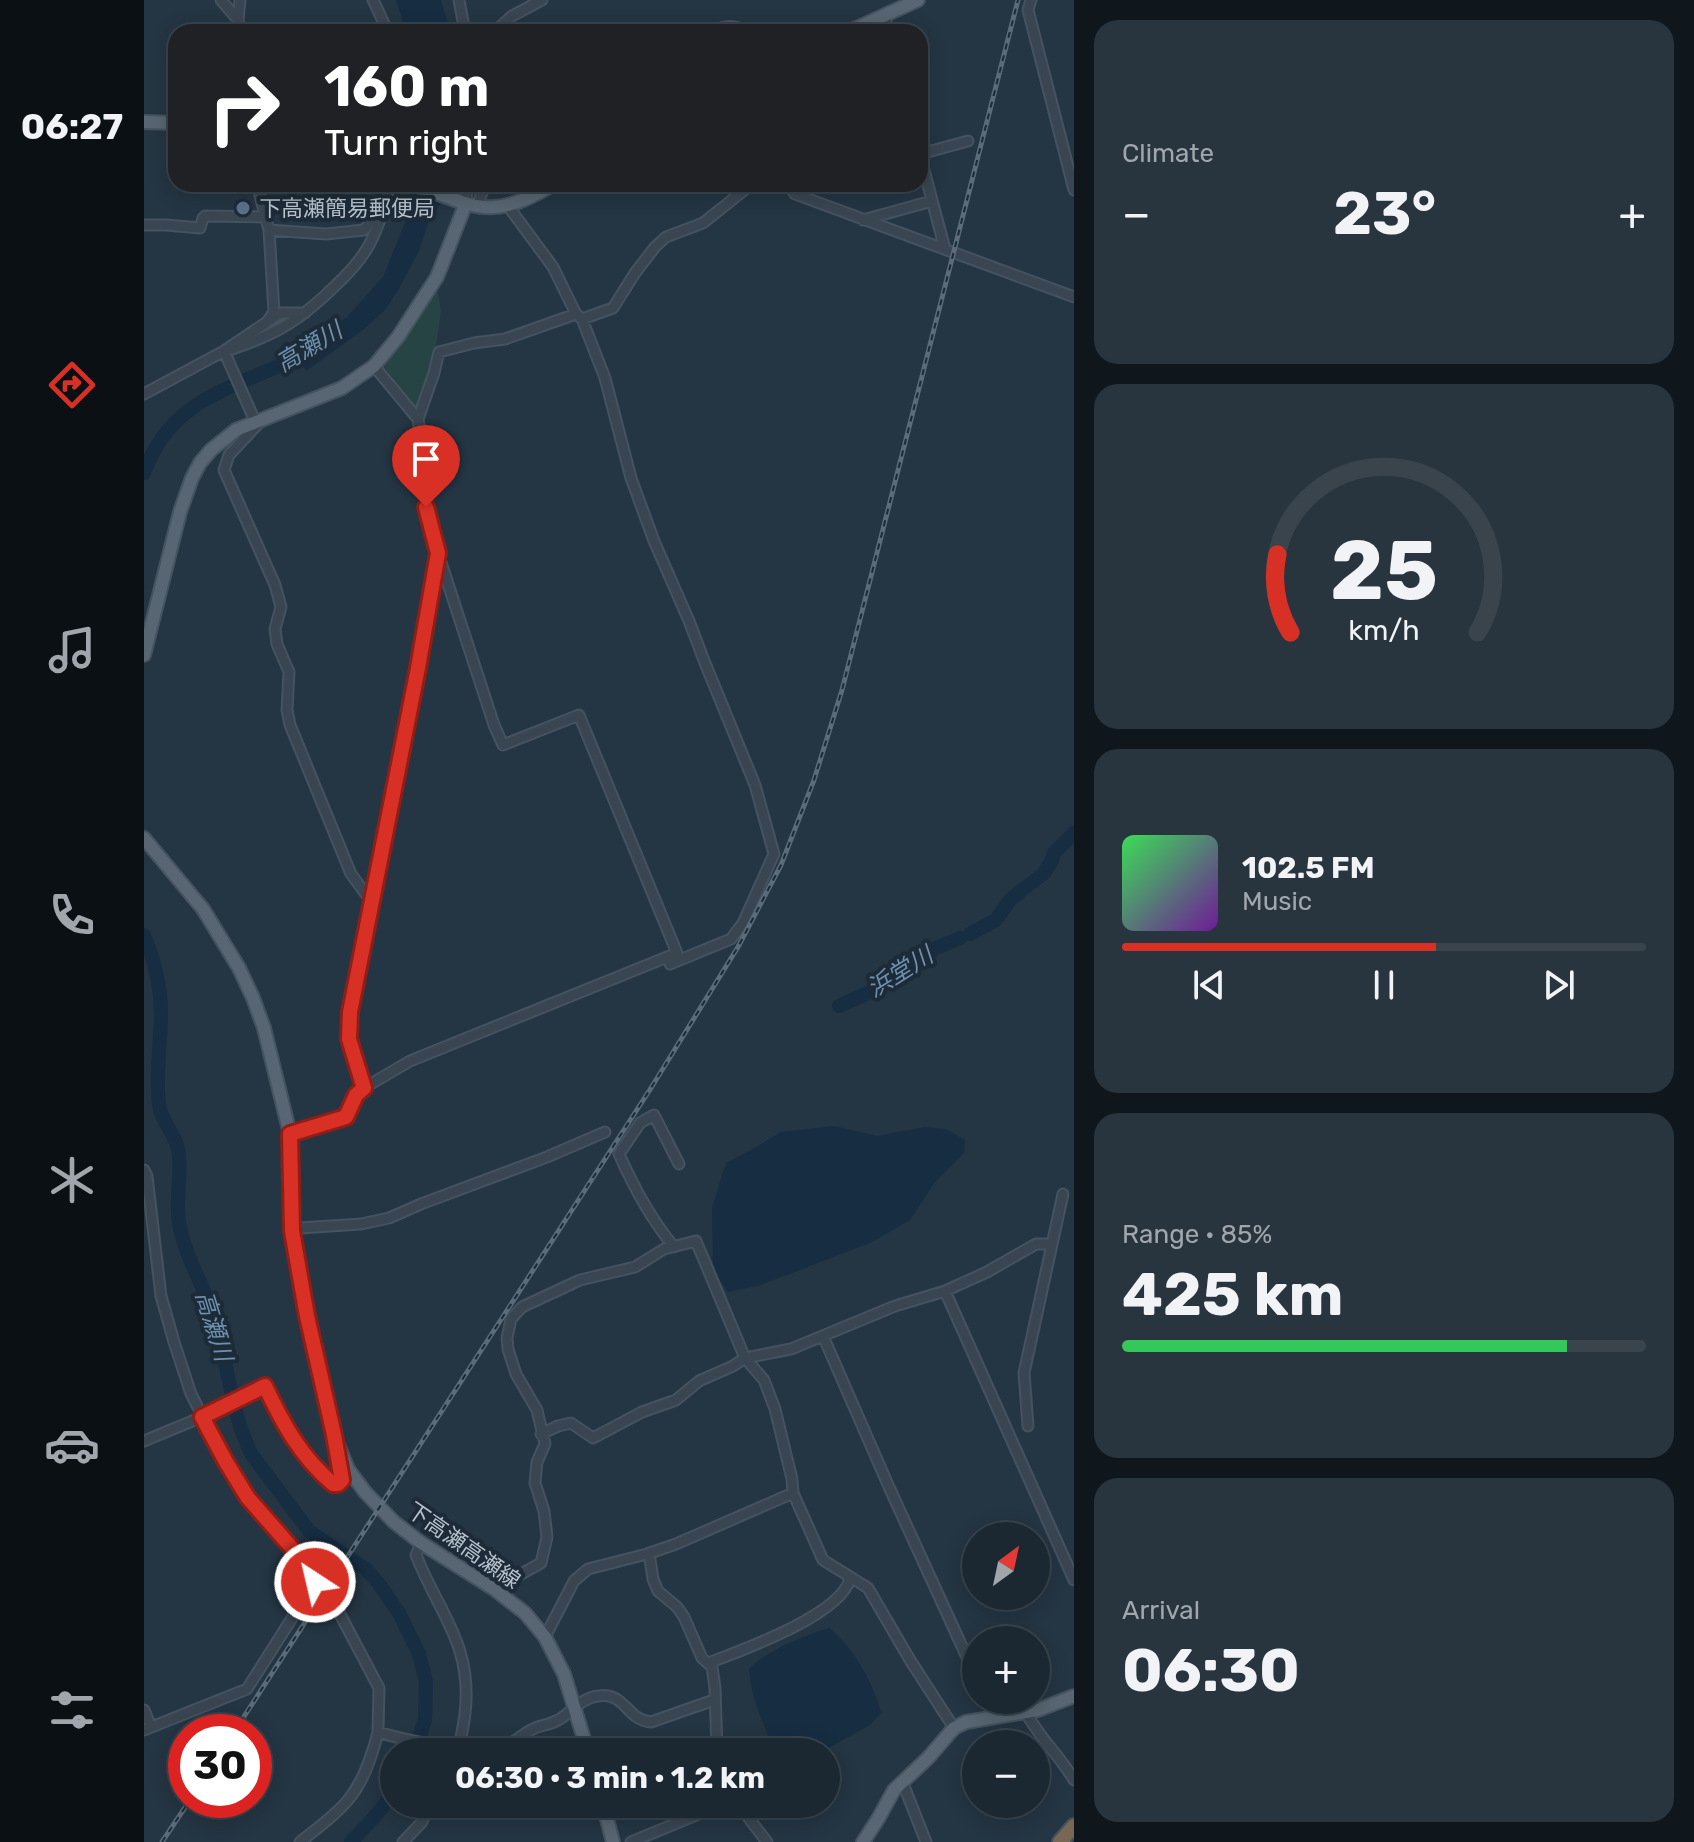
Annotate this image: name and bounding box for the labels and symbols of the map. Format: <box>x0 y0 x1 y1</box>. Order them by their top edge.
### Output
place label: 下高瀬簡易郵便局 <box>259 195 435 222</box>
marker: 下高瀬簡易郵便局 <box>234 199 252 217</box>
water label: 高瀬川 <box>271 315 350 378</box>
pin <box>392 425 460 507</box>
water label: 浜堂川 <box>862 939 940 1003</box>
water label: 高瀬川 <box>190 1287 239 1367</box>
street label: 下高瀬高瀬線 <box>402 1496 526 1594</box>
north arrow <box>962 1522 1050 1610</box>
position arrow <box>273 1540 357 1624</box>
speed limit sign: 30 <box>168 1714 272 1818</box>

